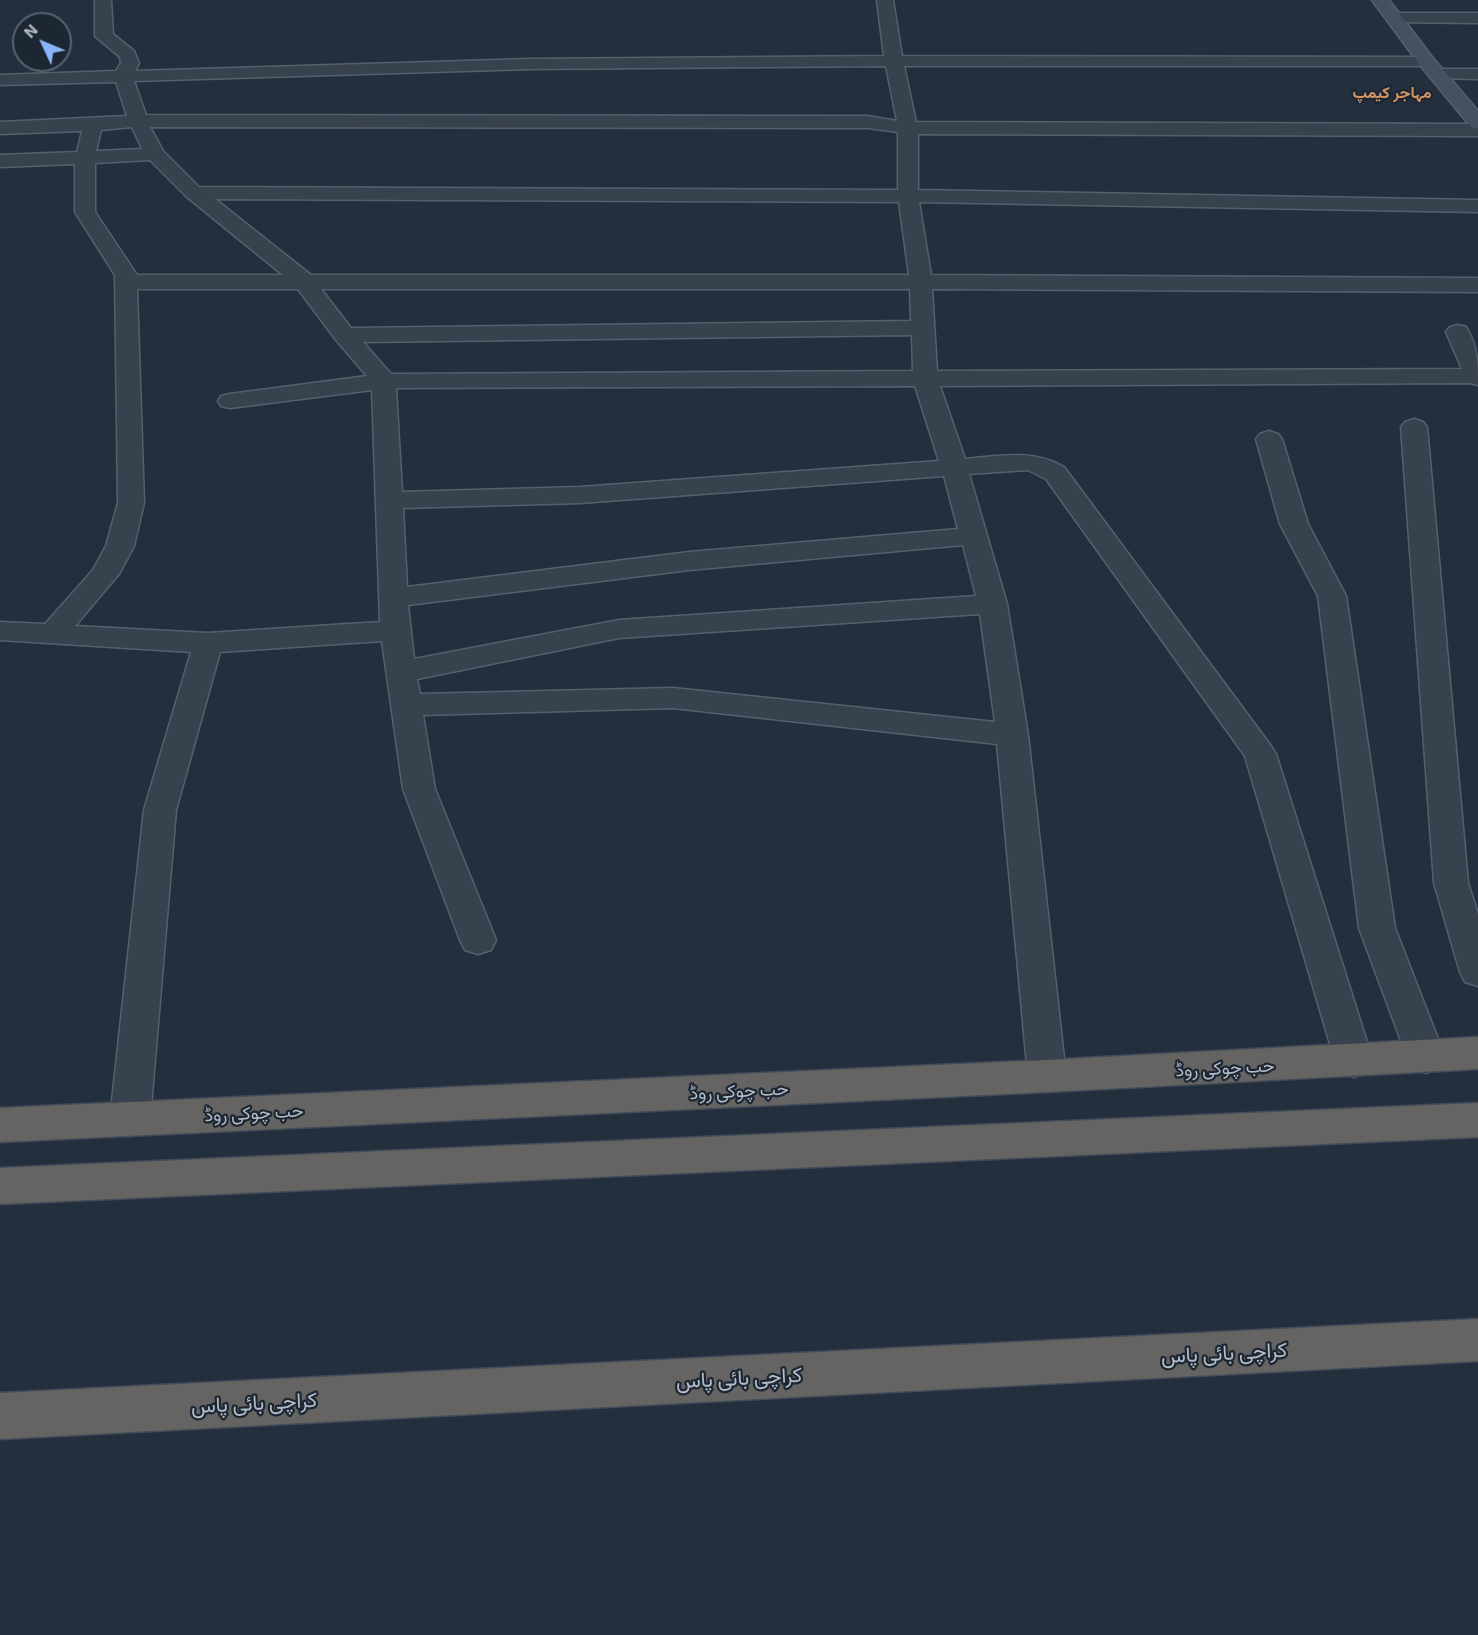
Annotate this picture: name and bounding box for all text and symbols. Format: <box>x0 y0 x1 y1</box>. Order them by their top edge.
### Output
north arrow <box>12 12 72 72</box>
text: N <box>19 20 41 41</box>
district label: مہاجر کیمپ <box>1353 83 1431 103</box>
street label: حب چوکی روڈ <box>1175 1055 1275 1081</box>
street label: حب چوکی روڈ <box>689 1078 789 1104</box>
street label: حب چوکی روڈ <box>204 1100 304 1126</box>
street label: کراچی بائی پاس <box>1160 1337 1288 1369</box>
street label: کراچی بائی پاس <box>675 1362 803 1394</box>
street label: کراچی بائی پاس <box>190 1387 318 1419</box>

